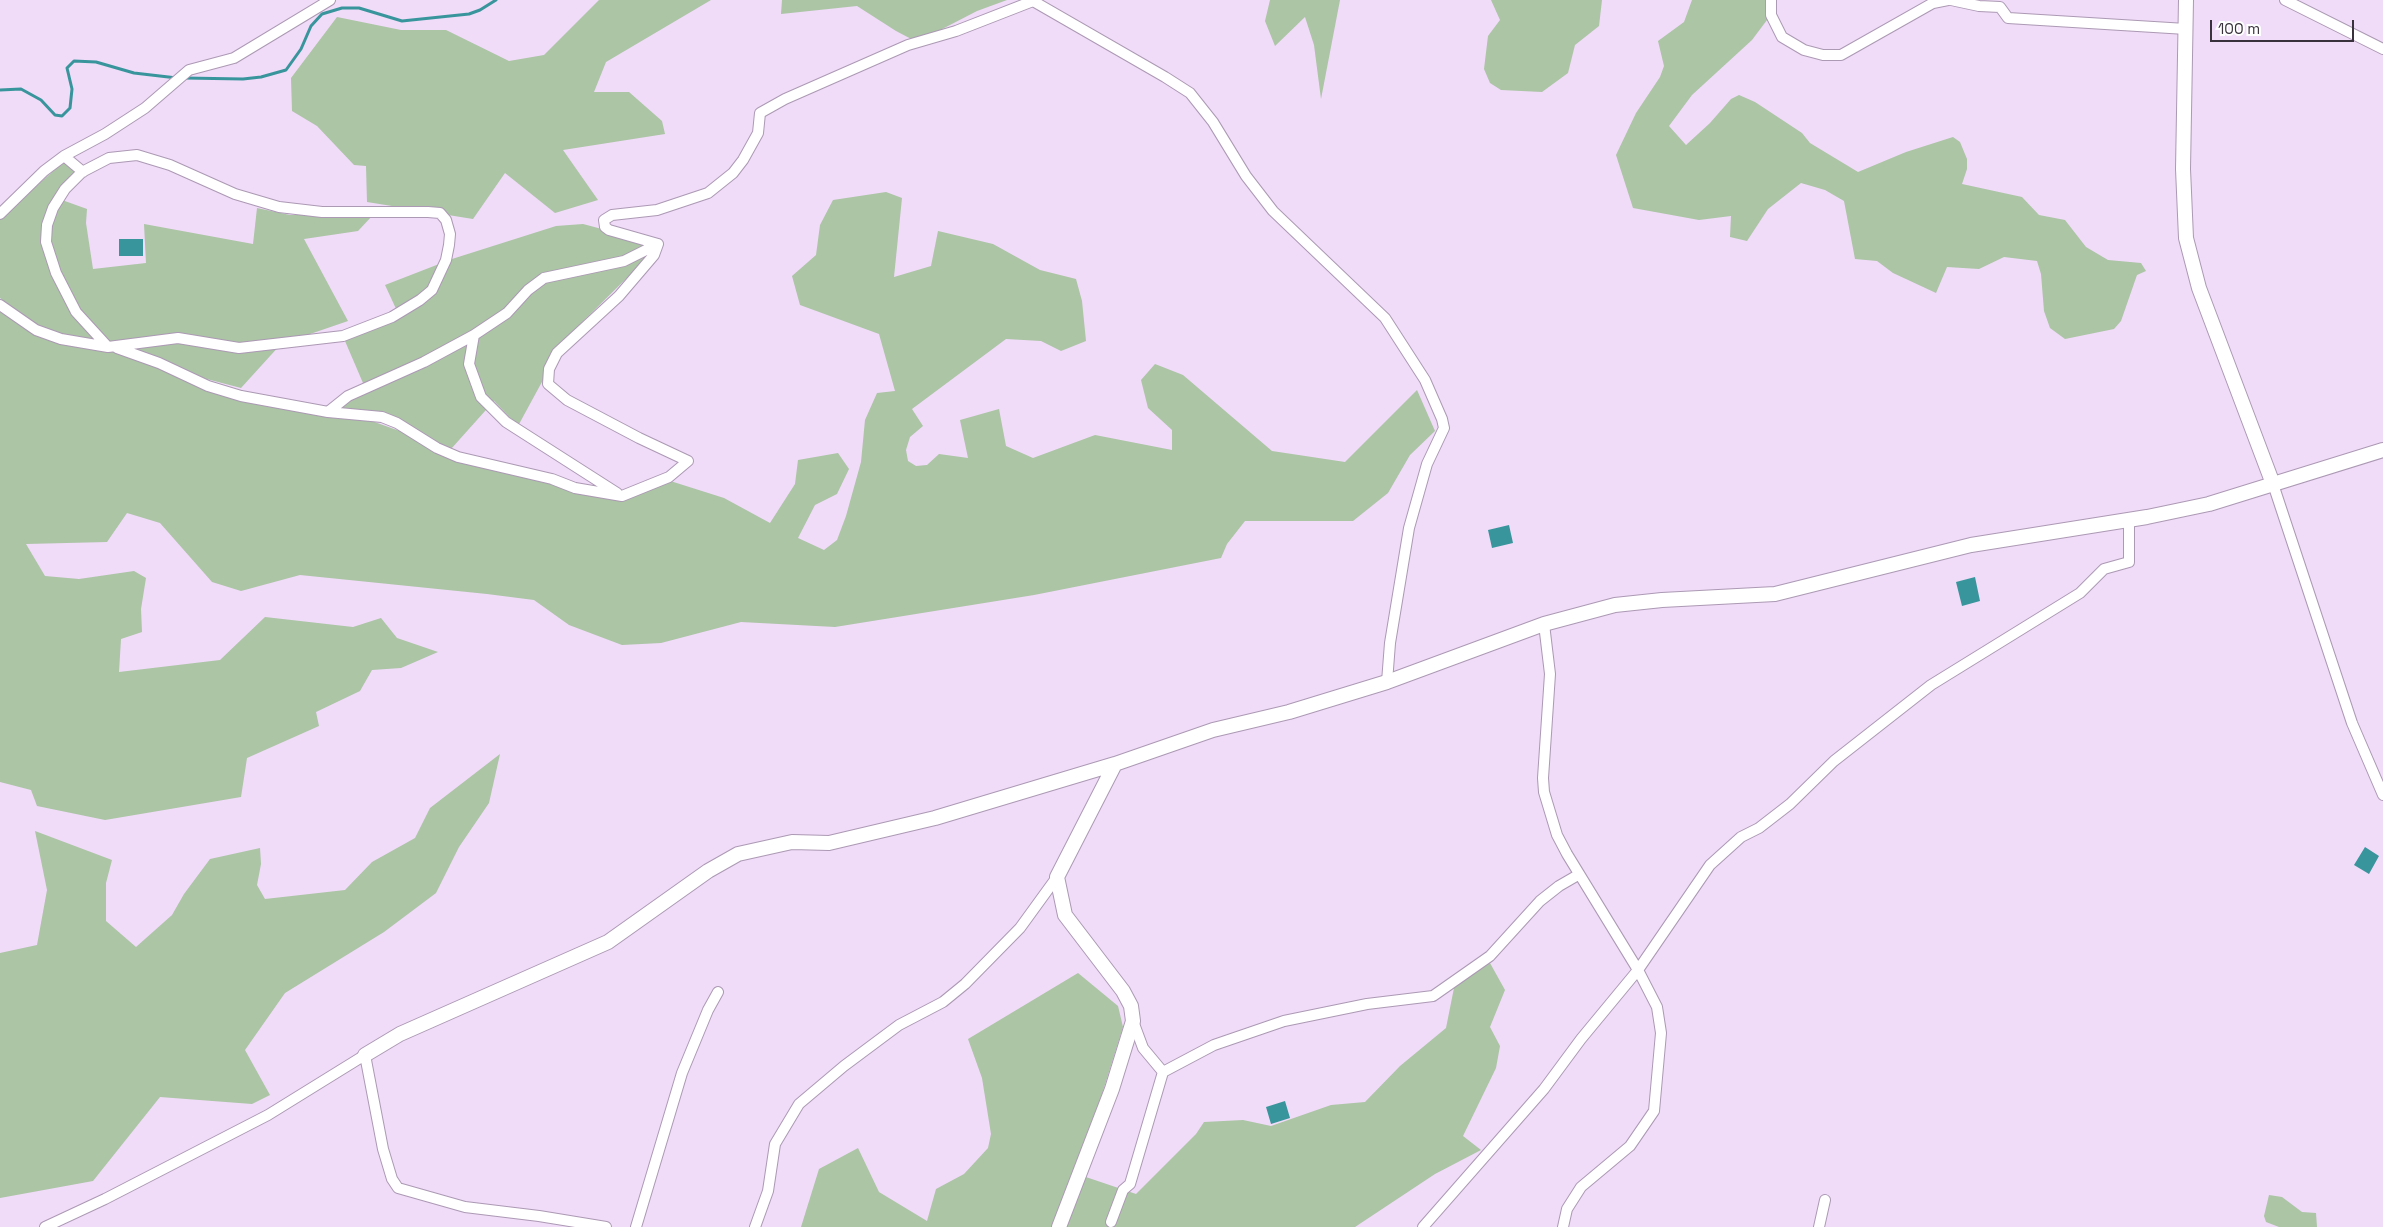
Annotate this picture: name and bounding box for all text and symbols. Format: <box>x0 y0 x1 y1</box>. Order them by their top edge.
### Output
scale bar <box>2213 10 2357 42</box>
text: 100 m <box>2218 19 2260 38</box>

